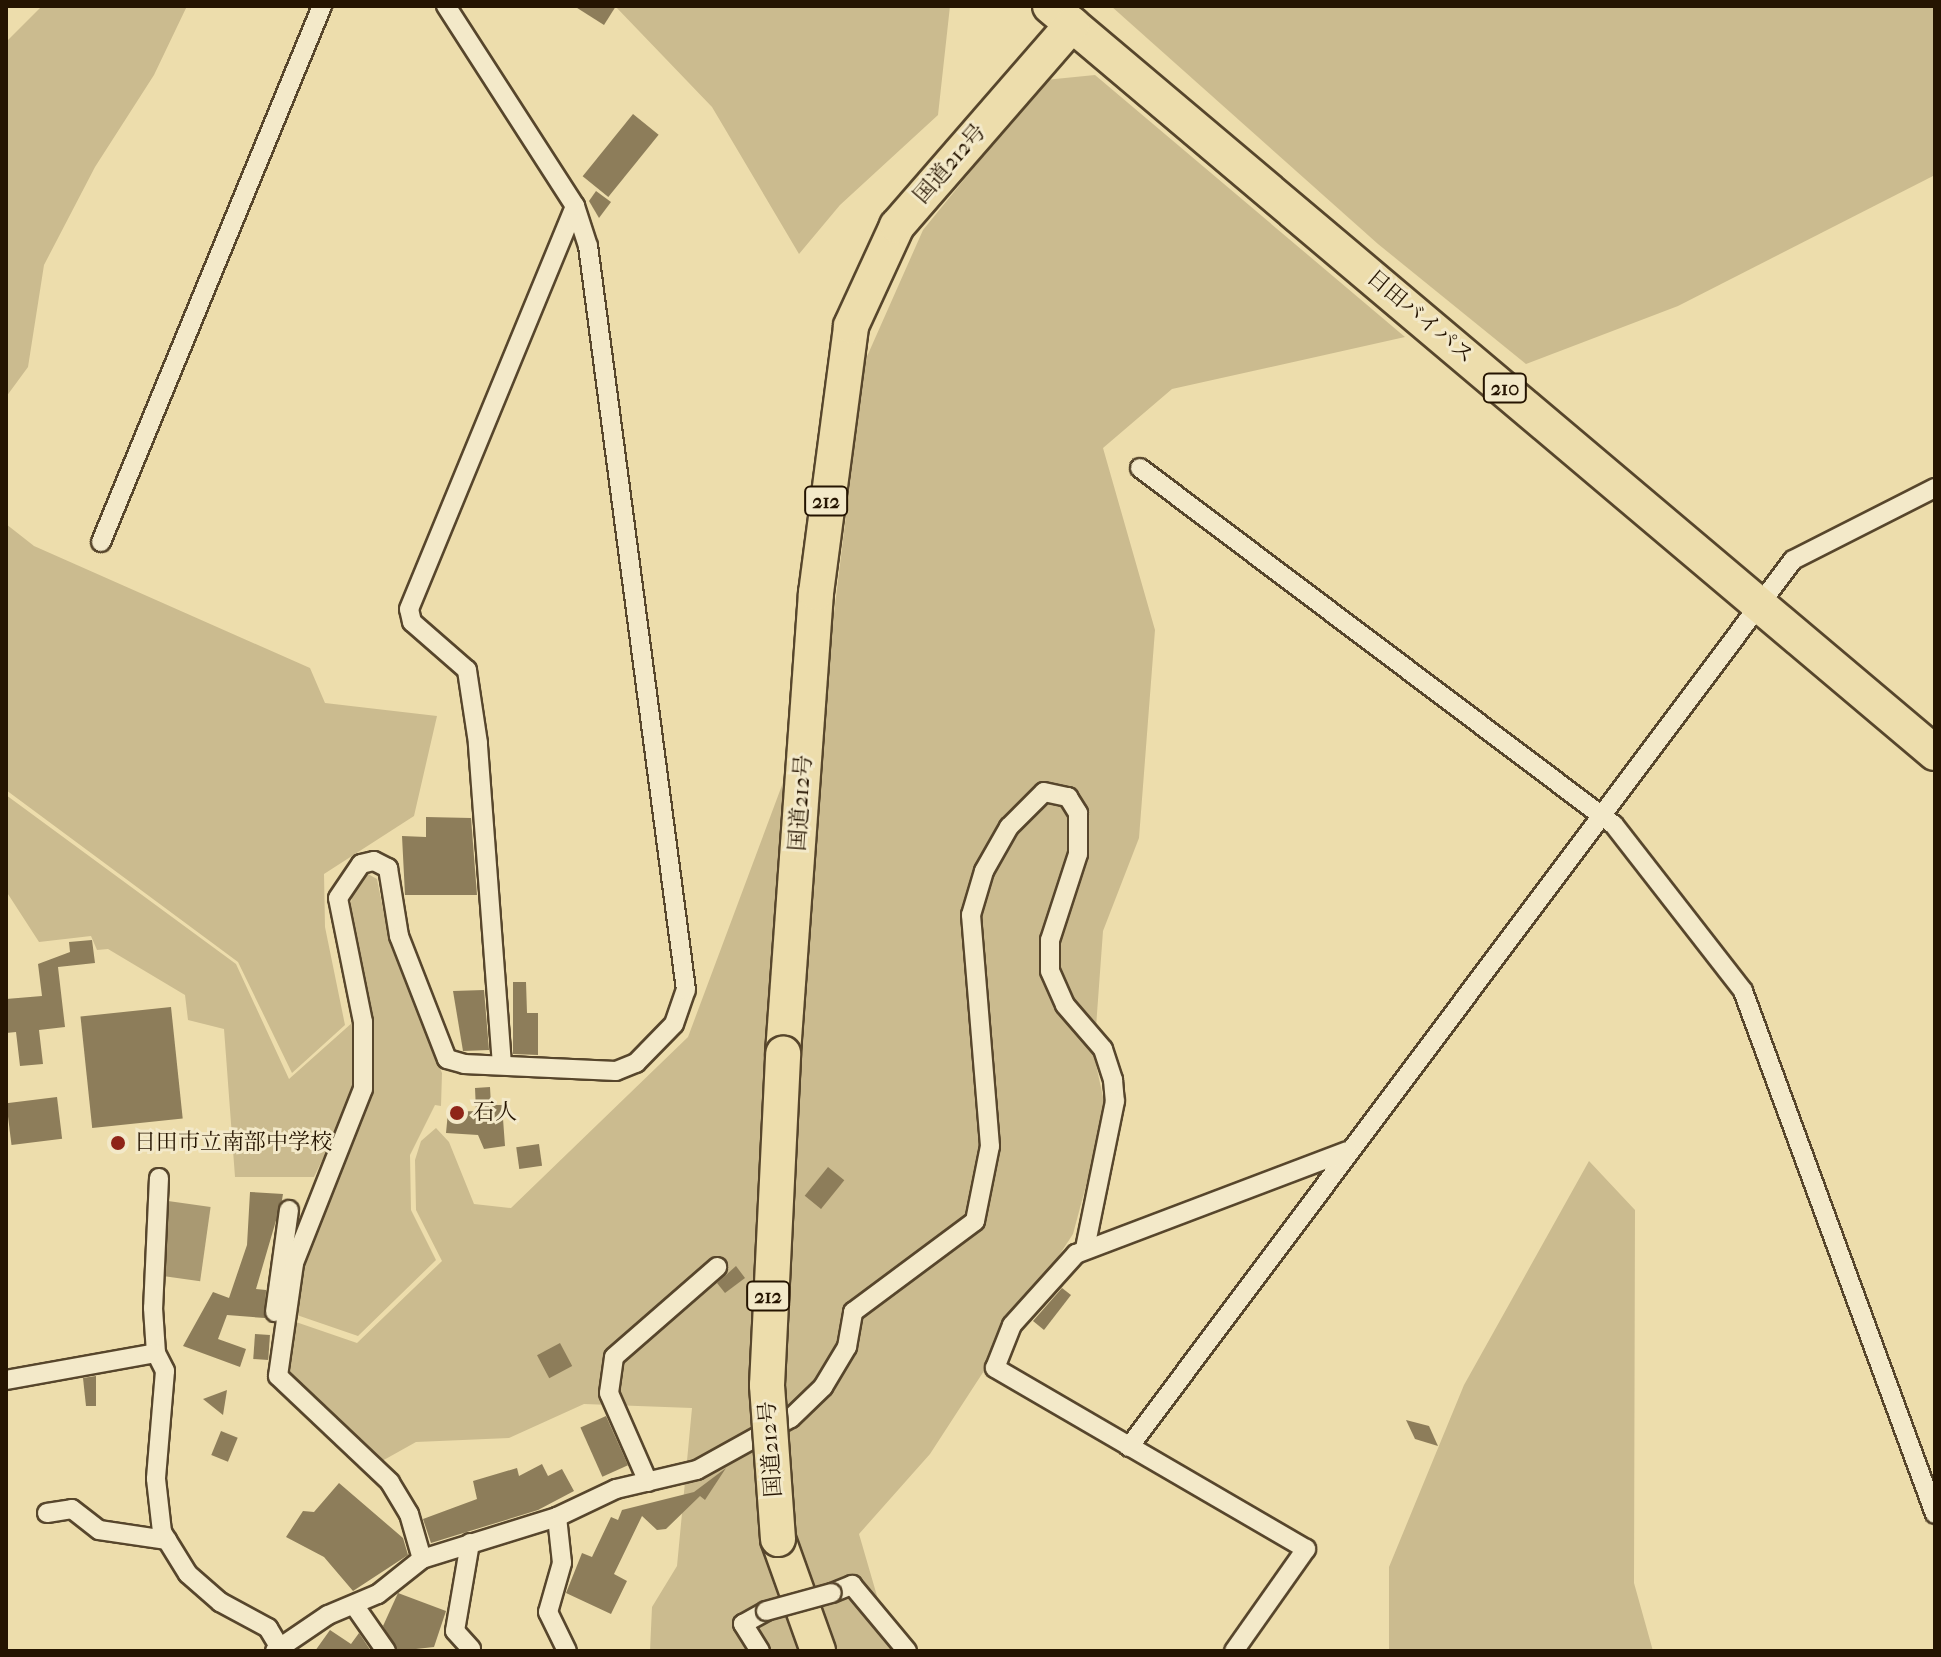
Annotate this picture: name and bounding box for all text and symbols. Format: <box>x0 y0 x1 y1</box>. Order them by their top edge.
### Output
street label: 国道212号 <box>908 119 992 209</box>
street label: 日田バイパス <box>1361 264 1479 370</box>
road number: 210 <box>1481 372 1529 404</box>
road number: 212 <box>804 485 848 517</box>
street label: 国道212号 <box>784 754 818 852</box>
place label: 石人 <box>473 1100 517 1126</box>
marker: 石人 <box>448 1104 466 1122</box>
place label: 日田市立南部中学校 <box>134 1130 332 1156</box>
marker: 日田市立南部中学校 <box>109 1134 127 1152</box>
road number: 212 <box>746 1280 790 1312</box>
street label: 国道212号 <box>754 1400 788 1498</box>

